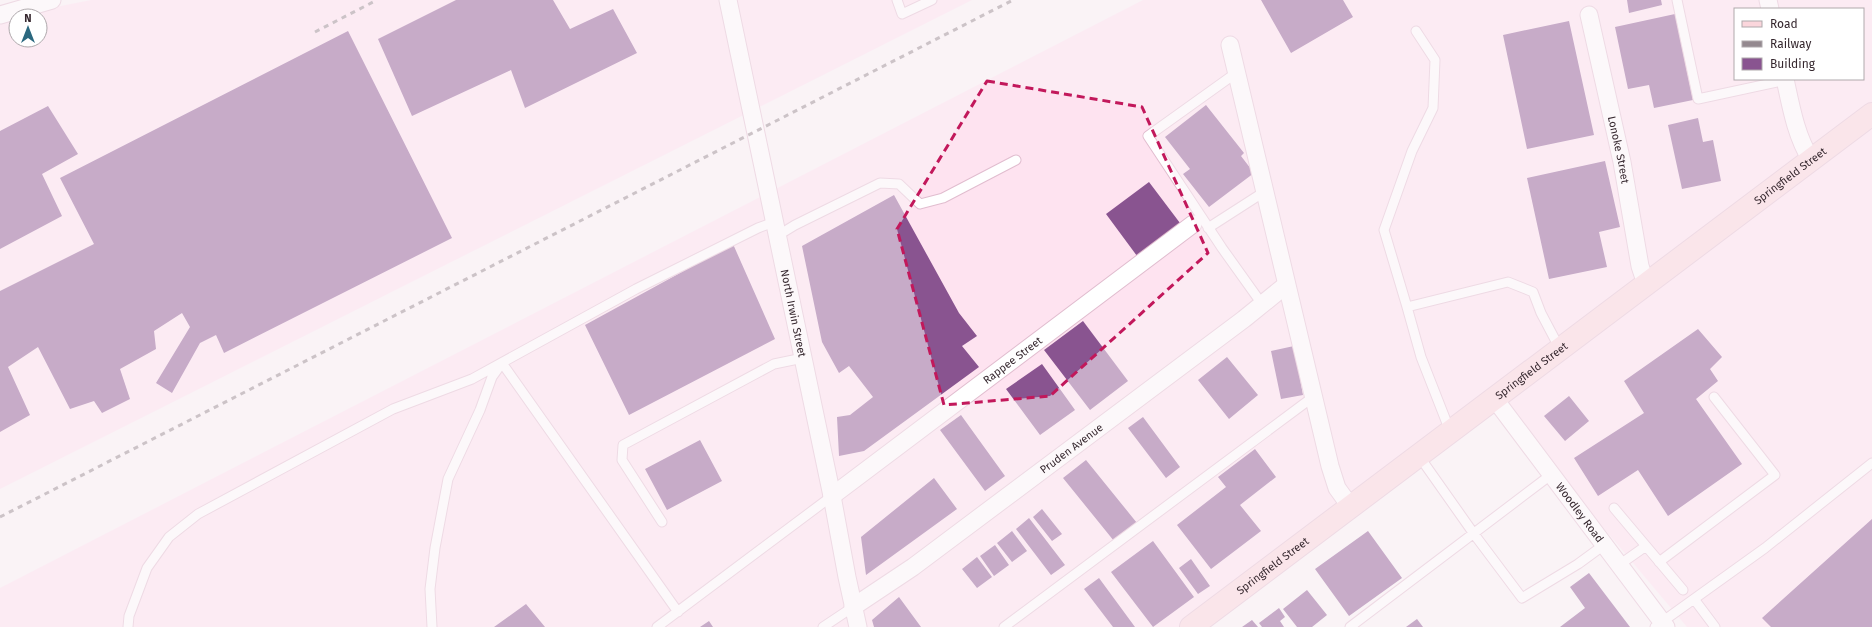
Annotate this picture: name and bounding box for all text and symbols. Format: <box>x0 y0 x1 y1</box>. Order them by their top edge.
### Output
north arrow <box>8 8 48 48</box>
legend <box>1734 8 1864 80</box>
text: N <box>24 12 32 25</box>
text: Road <box>1770 17 1798 31</box>
text: Railway <box>1770 37 1811 51</box>
text: Building <box>1770 57 1816 71</box>
street label: Lonoke Street <box>1605 115 1632 185</box>
street label: Springfield Street <box>1751 144 1829 207</box>
street label: North Irwin Street <box>778 268 809 358</box>
street label: Rappee Street <box>980 334 1045 386</box>
street label: Springfield Street <box>1493 339 1570 402</box>
street label: Pruden Avenue <box>1037 421 1105 476</box>
street label: Woodley Road <box>1553 480 1606 545</box>
street label: Springfield Street <box>1234 534 1311 597</box>

